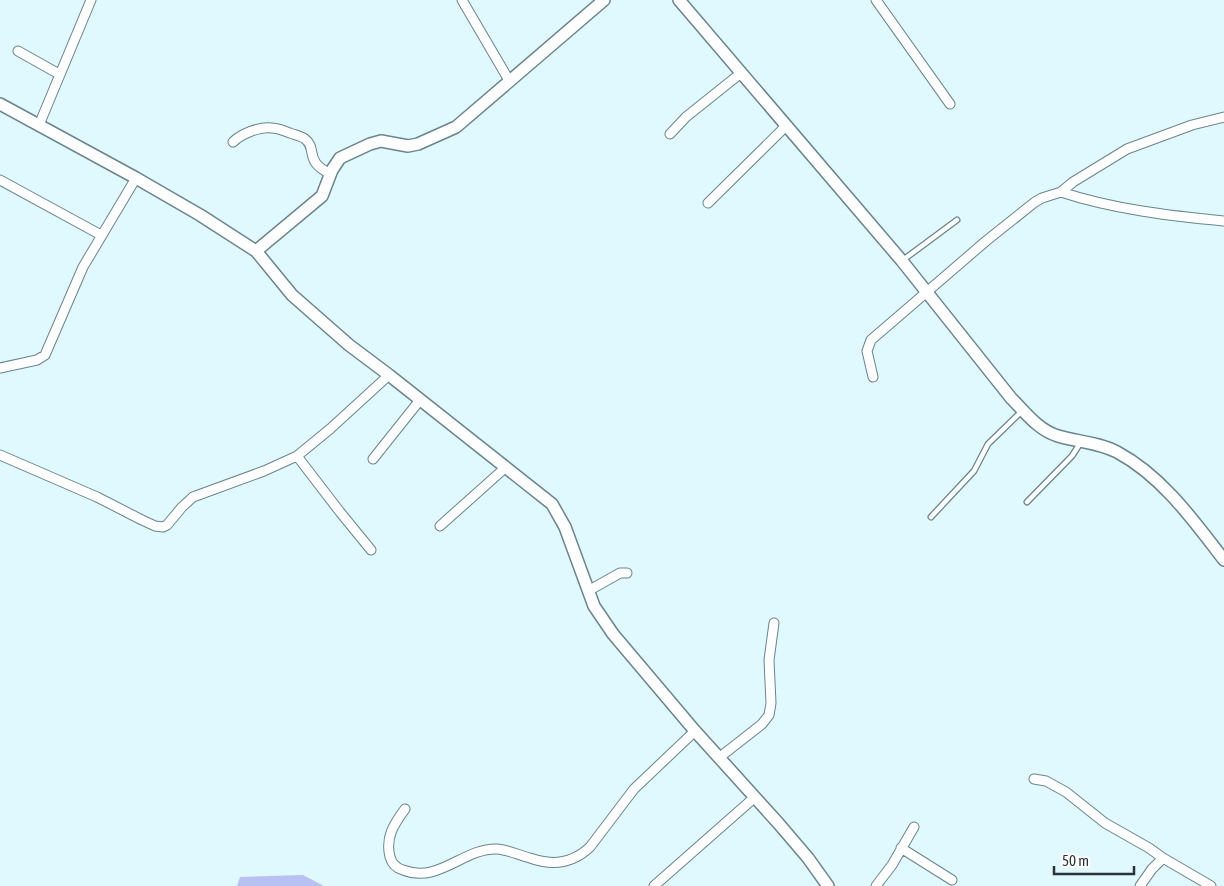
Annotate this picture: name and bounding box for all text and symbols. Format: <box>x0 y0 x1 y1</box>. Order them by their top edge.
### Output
scale bar <box>1054 844 1134 876</box>
text: 50 m <box>1062 852 1089 869</box>

